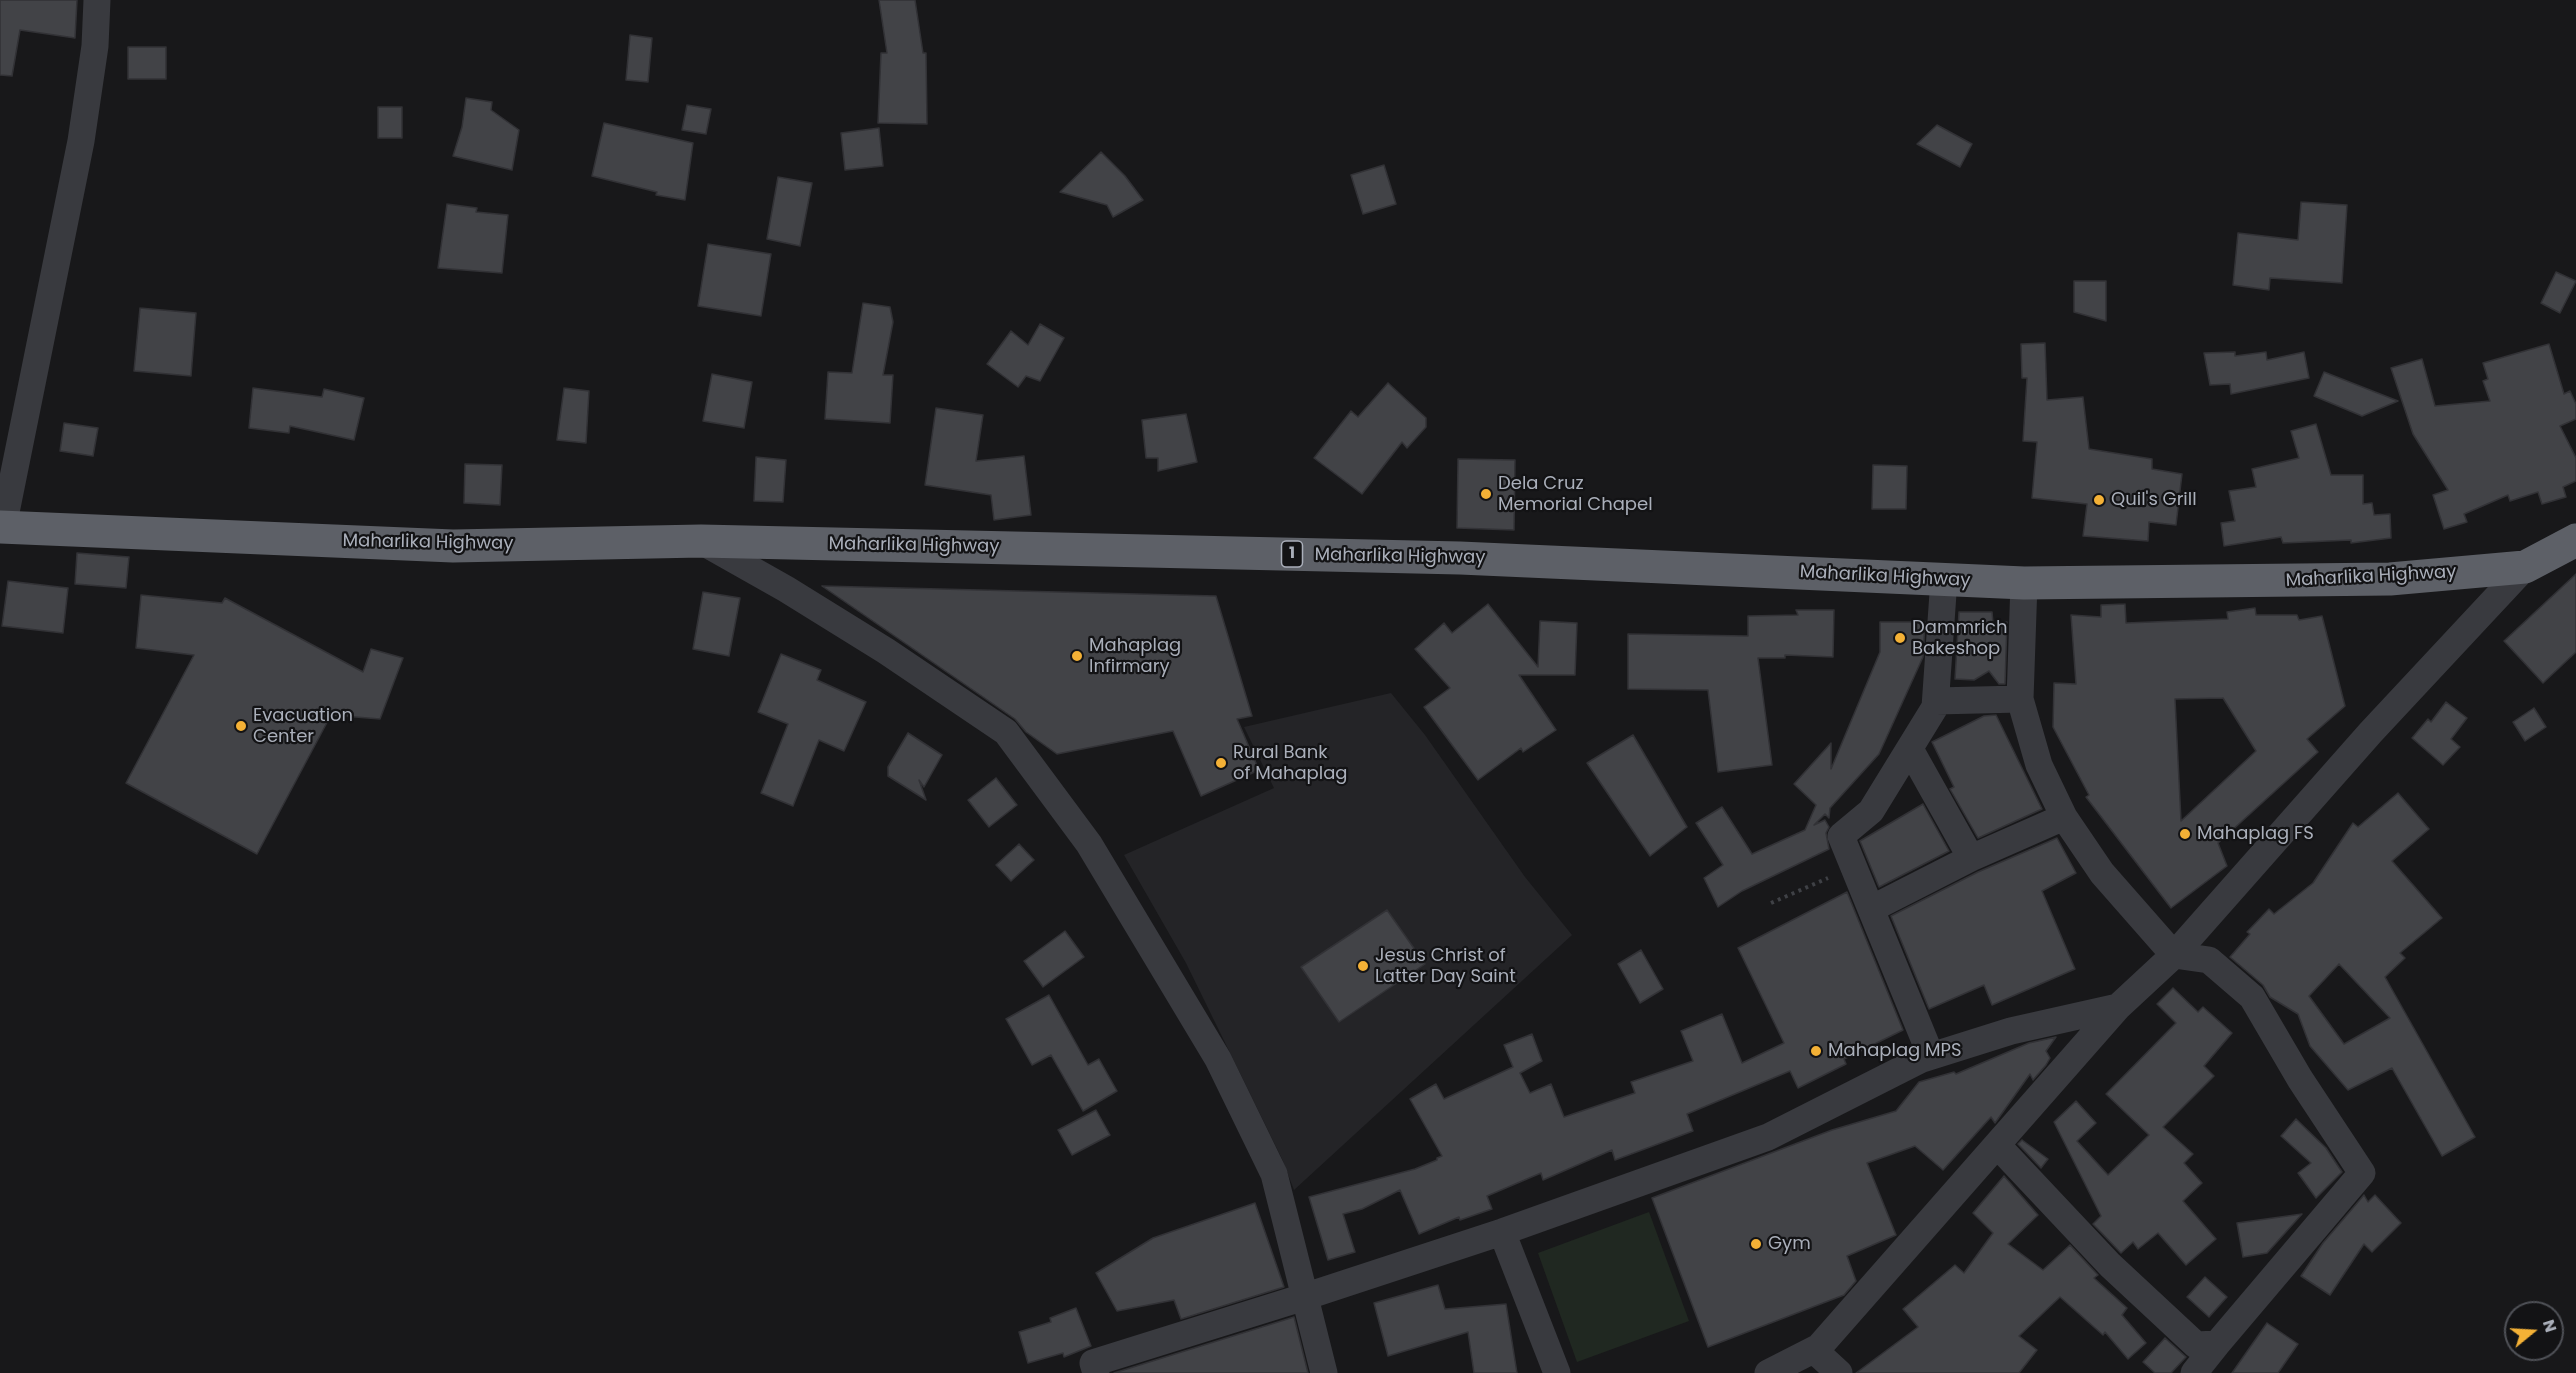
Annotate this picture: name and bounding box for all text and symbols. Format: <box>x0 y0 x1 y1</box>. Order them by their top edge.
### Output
place label: Dela Cruz Memorial Chapel <box>1498 473 1653 516</box>
marker: Dela Cruz Memorial Chapel <box>1479 487 1493 501</box>
place label: Quil's Grill <box>2111 489 2197 511</box>
marker: Quil's Grill <box>2092 493 2106 507</box>
street label: Maharlika Highway <box>342 531 514 555</box>
street label: Maharlika Highway <box>828 534 1000 558</box>
road number: 1 <box>1282 541 1302 567</box>
street label: Maharlika Highway <box>1314 545 1486 569</box>
street label: Maharlika Highway <box>1799 562 1971 592</box>
street label: Maharlika Highway <box>2285 562 2457 592</box>
place label: Dammrich Bakeshop <box>1912 617 2008 660</box>
marker: Dammrich Bakeshop <box>1893 631 1907 645</box>
place label: Mahaplag Infirmary <box>1089 635 1181 678</box>
marker: Mahaplag Infirmary <box>1070 649 1084 663</box>
place label: Evacuation Center <box>253 705 353 748</box>
marker: Evacuation Center <box>234 719 248 733</box>
place label: Rural Bank of Mahaplag <box>1233 742 1348 784</box>
marker: Rural Bank of Mahaplag <box>1214 756 1228 770</box>
place label: Mahaplag FS <box>2197 823 2314 845</box>
marker: Mahaplag FS <box>2178 827 2192 841</box>
place label: Jesus Christ of Latter Day Saint <box>1375 945 1516 988</box>
marker: Jesus Christ of Latter Day Saint <box>1356 959 1370 973</box>
place label: Mahaplag MPS <box>1828 1040 1962 1062</box>
marker: Mahaplag MPS <box>1809 1044 1823 1058</box>
place label: Gym <box>1768 1233 1811 1255</box>
marker: Gym <box>1749 1237 1763 1251</box>
north arrow <box>2504 1301 2564 1361</box>
text: N <box>2537 1317 2562 1335</box>

